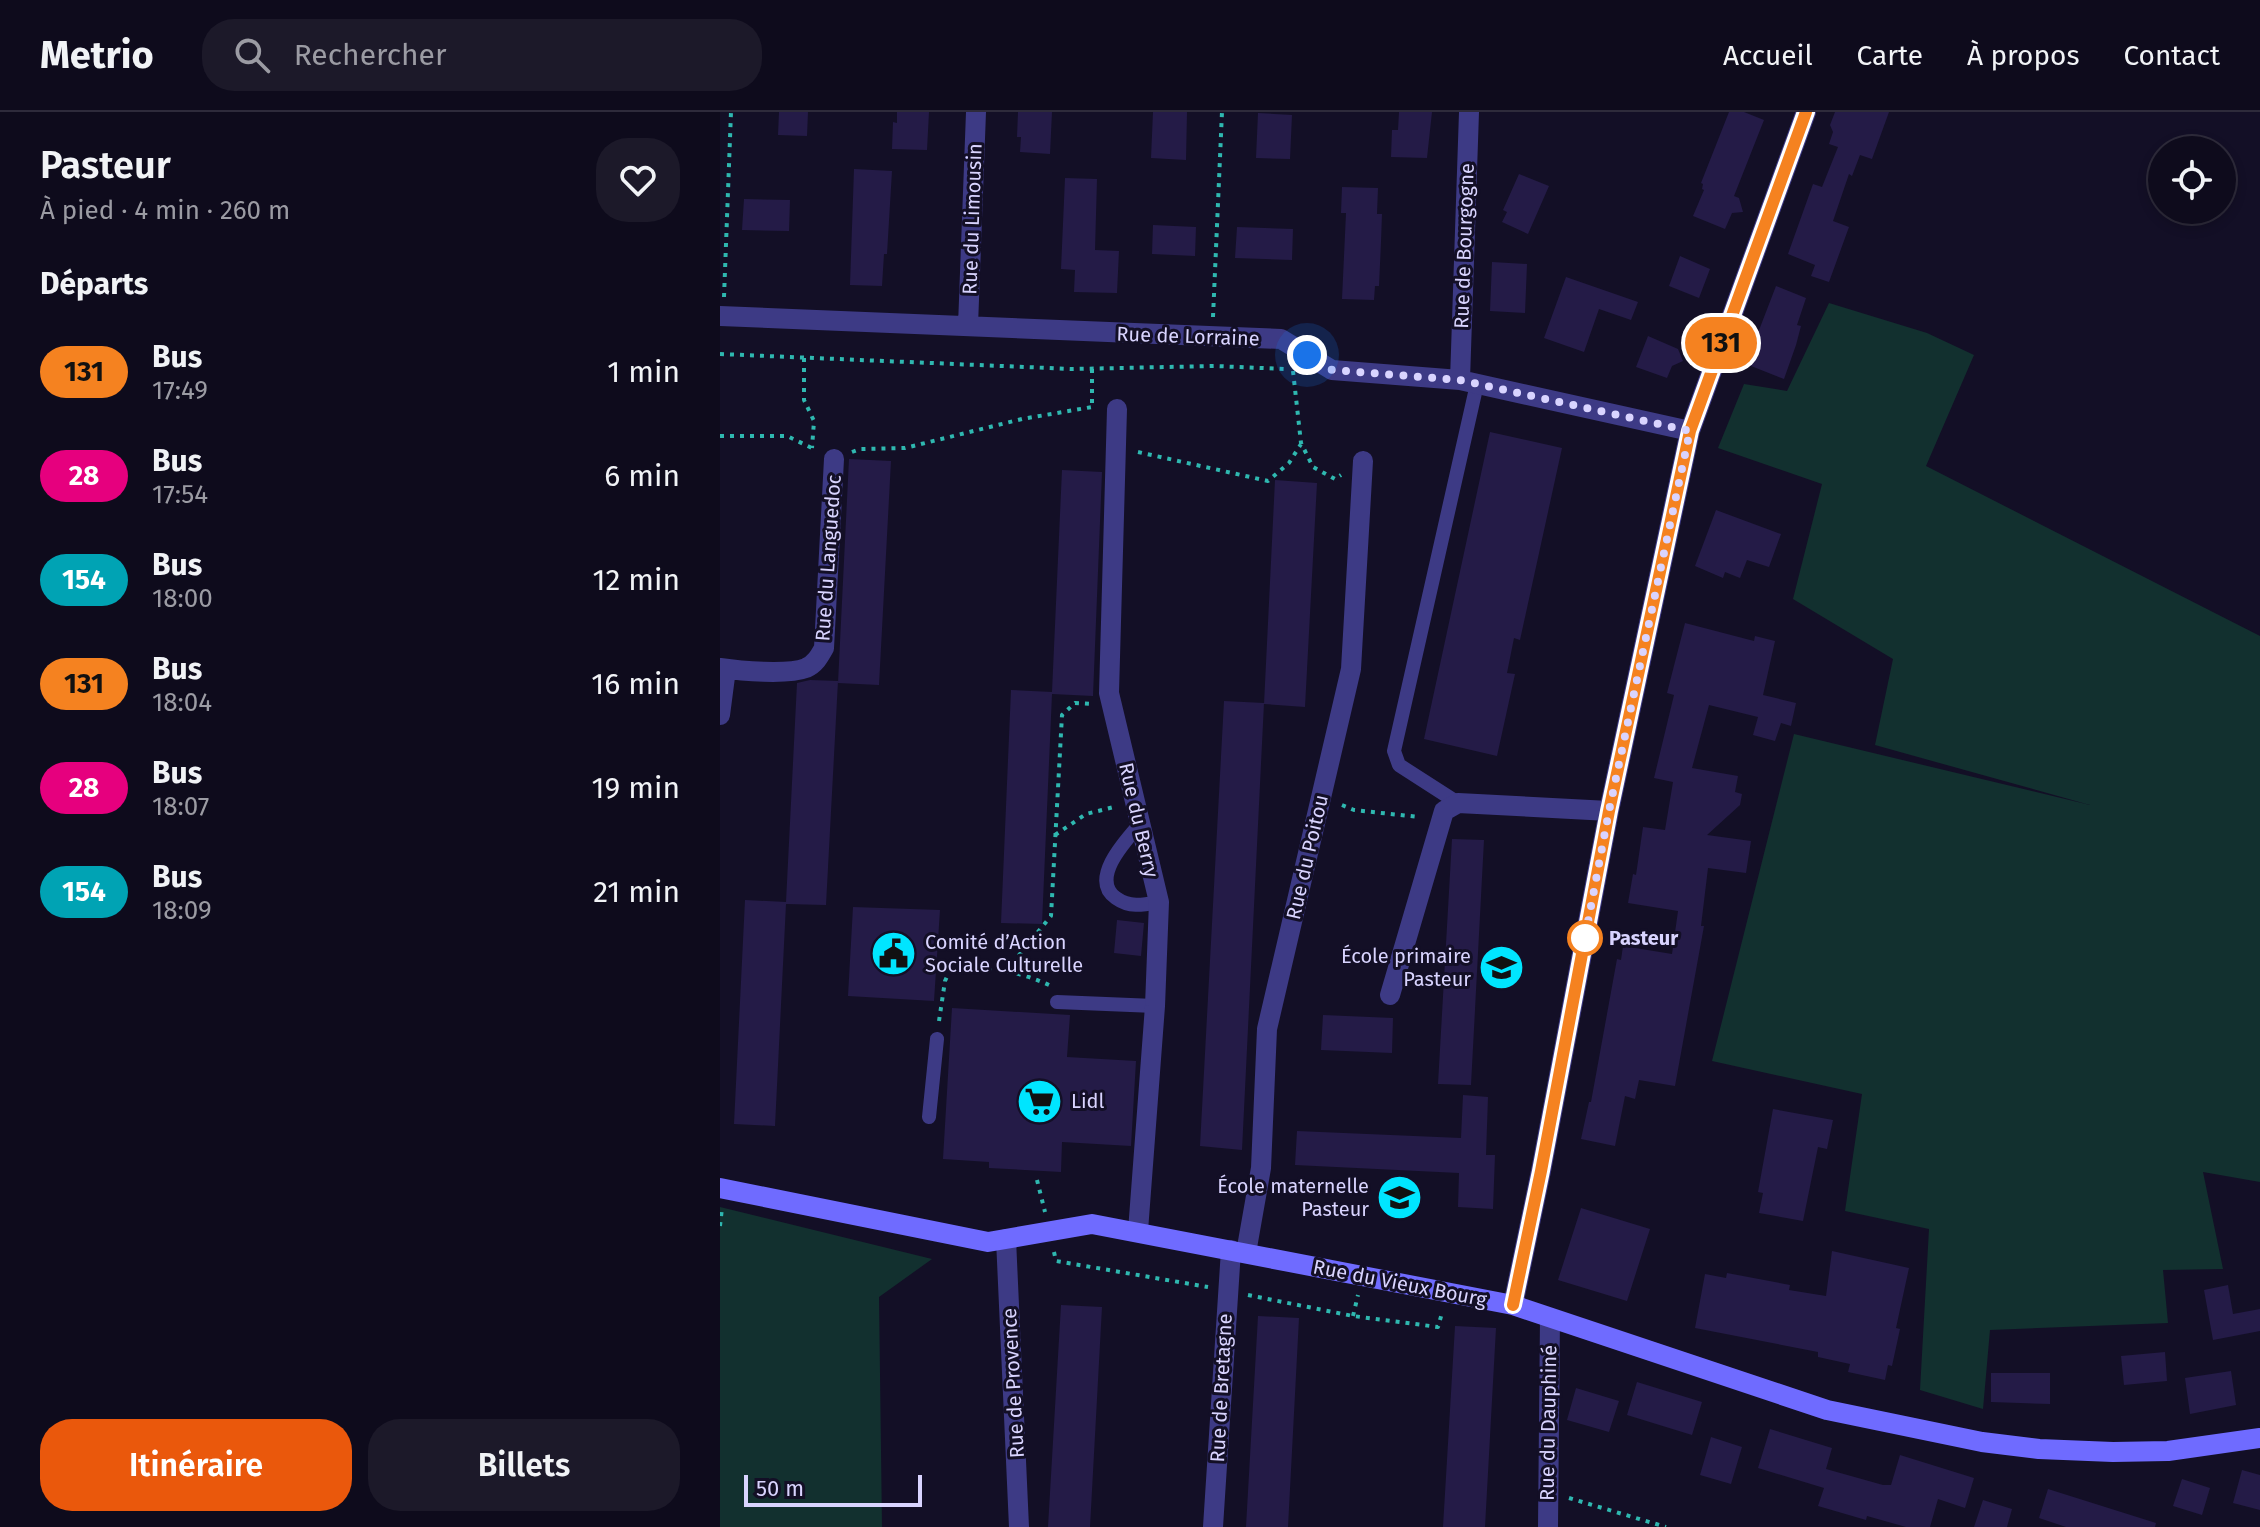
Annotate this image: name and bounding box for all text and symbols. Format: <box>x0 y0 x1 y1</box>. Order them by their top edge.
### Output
search box <box>202 19 762 91</box>
text: Metrio <box>40 32 154 78</box>
icon: search <box>230 33 274 77</box>
text: Rechercher <box>294 37 447 73</box>
text: Accueil <box>1723 39 1813 72</box>
text: Carte <box>1857 39 1923 72</box>
text: À propos <box>1967 39 2079 72</box>
text: Contact <box>2123 39 2220 72</box>
map controls <box>2148 136 2236 224</box>
button: locate <box>2148 136 2236 224</box>
button: heart <box>596 138 680 222</box>
text: Pasteur <box>40 142 171 188</box>
street label: Rue du Limousin <box>957 143 987 295</box>
street label: Rue de Bourgogne <box>1449 163 1479 329</box>
text: À pied · 4 min · 260 m <box>40 195 290 226</box>
text: Départs <box>40 266 148 302</box>
line badge: 131 <box>1675 317 1767 369</box>
street label: Rue de Lorraine <box>1116 322 1260 350</box>
text: 131 <box>1701 326 1741 359</box>
your location <box>1287 335 1327 375</box>
text: Bus <box>152 339 202 375</box>
text: 1 min <box>607 354 680 390</box>
text: 131 <box>64 355 104 388</box>
text: 17:49 <box>152 375 208 406</box>
text: Bus <box>152 443 202 479</box>
text: 6 min <box>604 458 680 494</box>
text: 28 <box>69 459 99 492</box>
street label: Rue du Languedoc <box>810 474 846 642</box>
text: 17:54 <box>152 479 208 510</box>
text: Bus <box>152 547 202 583</box>
text: 12 min <box>592 562 680 598</box>
text: 154 <box>62 563 106 596</box>
text: 18:00 <box>152 583 213 614</box>
text: Bus <box>152 651 202 687</box>
text: 16 min <box>591 666 680 702</box>
text: 131 <box>64 667 104 700</box>
text: 18:04 <box>152 687 212 718</box>
text: Bus <box>152 755 202 791</box>
street label: Rue du Berry <box>1114 760 1164 880</box>
text: 19 min <box>592 770 680 806</box>
text: 28 <box>69 771 99 804</box>
text: 18:07 <box>152 791 209 822</box>
street label: Rue du Poitou <box>1281 792 1333 922</box>
text: Bus <box>152 859 202 895</box>
text: 21 min <box>593 874 680 910</box>
text: 154 <box>62 875 106 908</box>
text: 18:09 <box>152 895 212 926</box>
marker: Pasteur <box>1568 921 1602 955</box>
place label: Pasteur <box>1609 926 1679 950</box>
public building icon: Comité d’Action Sociale Culturelle <box>870 929 918 977</box>
place label: Comité d’Action Sociale Culturelle <box>925 930 1083 977</box>
school or university icon: École primaire Pasteur <box>1478 943 1526 991</box>
place label: École primaire Pasteur <box>1341 944 1471 991</box>
supermarket icon: Lidl <box>1016 1077 1064 1125</box>
place label: Lidl <box>1071 1089 1105 1113</box>
school or university icon: École maternelle Pasteur <box>1376 1173 1424 1221</box>
place label: École maternelle Pasteur <box>1217 1174 1369 1221</box>
street label: Rue du Vieux Bourg <box>1311 1254 1489 1312</box>
street label: Rue de Provence <box>997 1307 1029 1459</box>
street label: Rue de Bretagne <box>1205 1313 1237 1463</box>
street label: Rue du Dauphiné <box>1535 1345 1561 1501</box>
button: Itinéraire <box>40 1419 352 1511</box>
button: Billets <box>368 1419 680 1511</box>
scale bar <box>744 1471 922 1507</box>
text: 50 m <box>756 1475 804 1502</box>

